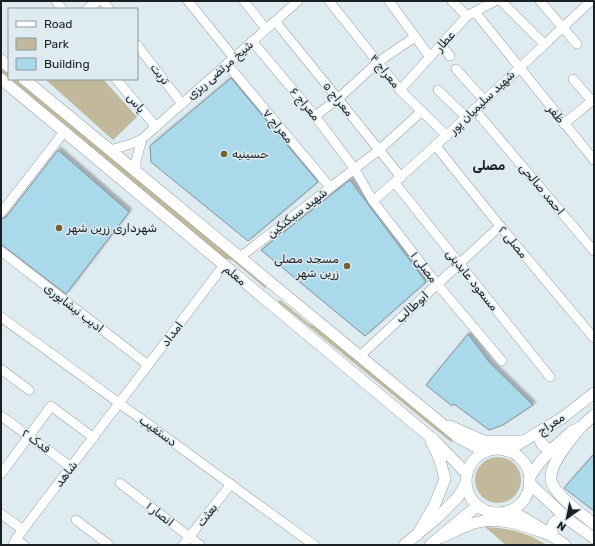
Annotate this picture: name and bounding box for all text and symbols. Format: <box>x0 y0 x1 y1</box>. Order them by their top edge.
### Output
legend <box>8 8 138 80</box>
text: Road <box>44 17 72 31</box>
street label: عطار <box>432 27 459 56</box>
text: Park <box>44 37 70 51</box>
street label: شیخ مرتضی ریزی <box>184 37 257 104</box>
street label: معراج ۴ <box>366 51 403 92</box>
text: Building <box>44 57 90 71</box>
street label: تربت <box>147 61 173 88</box>
street label: شهید سلیمیان پور <box>445 67 519 138</box>
street label: معراج ۵ <box>318 79 356 121</box>
street label: معراج ۶ <box>286 85 323 125</box>
street label: یاس <box>124 90 148 116</box>
street label: ظفر <box>543 101 568 127</box>
street label: معراح ۷ <box>258 106 297 147</box>
place label: حسینیه <box>232 147 269 161</box>
marker: حسینیه <box>219 149 229 159</box>
district label: مصلی <box>473 158 505 174</box>
street label: احمد صالحی <box>516 160 568 218</box>
street label: شهید سبکتکین <box>264 185 330 241</box>
place label: شهرداری زرین شهر <box>66 221 157 236</box>
marker: شهرداری زرین شهر <box>54 223 64 233</box>
street label: مصلی ۲ <box>495 223 531 262</box>
street label: مسعود عابدینی <box>442 246 501 315</box>
street label: مصلی ۱ <box>407 249 441 286</box>
place label: مسجد مصلی زرین شهر <box>274 252 339 281</box>
marker: مسجد مصلی زرین شهر <box>342 261 352 271</box>
street label: معلم <box>220 262 249 289</box>
street label: ادیب نیشابوری <box>41 280 107 336</box>
street label: ابوطالب <box>393 288 432 326</box>
street label: امداد <box>158 319 186 349</box>
street label: معراج <box>535 410 569 440</box>
street label: دستغیب <box>137 413 180 449</box>
street label: فدک ۲ <box>19 426 53 456</box>
street label: شاهد <box>52 458 80 490</box>
north arrow <box>547 498 587 538</box>
street label: انصار ۱ <box>143 499 177 530</box>
street label: بعثت <box>194 501 220 529</box>
text: N <box>555 518 569 534</box>

